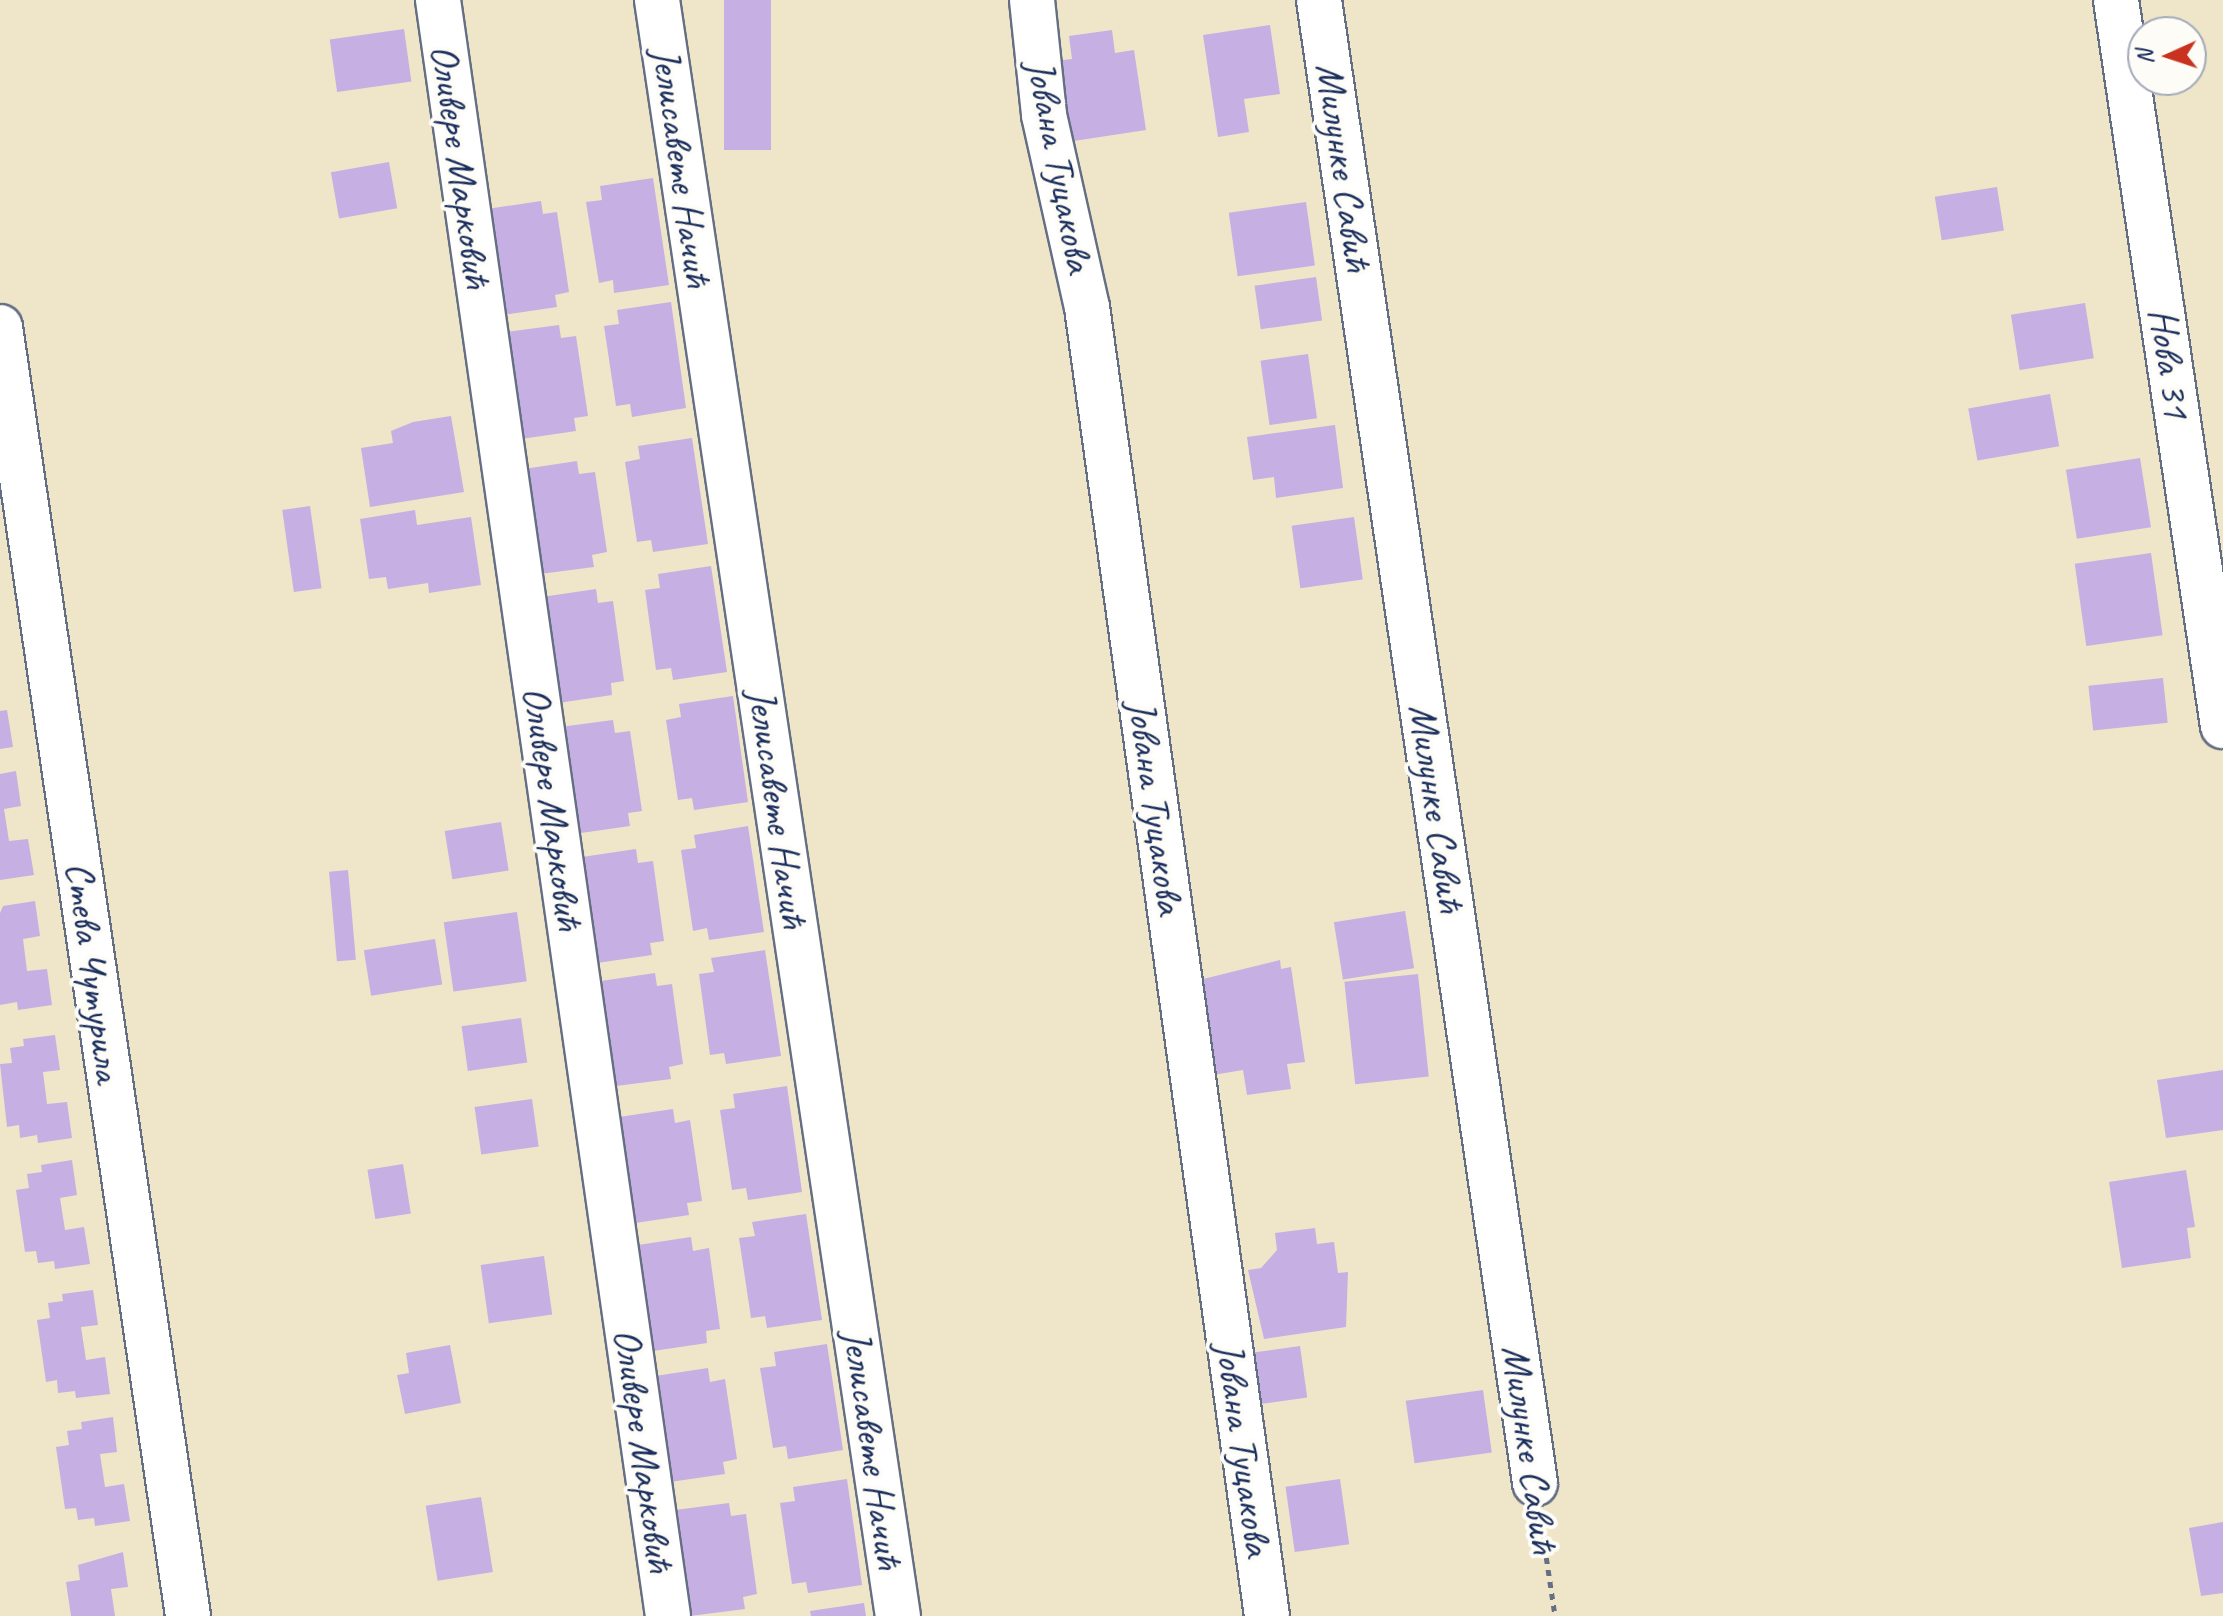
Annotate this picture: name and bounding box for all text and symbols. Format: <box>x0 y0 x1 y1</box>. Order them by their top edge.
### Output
north arrow <box>2127 16 2207 96</box>
street label: Оливере Марковић <box>420 41 502 291</box>
street label: Јелисавете Начић <box>641 44 723 290</box>
text: N <box>2131 50 2159 65</box>
street label: Јована Туцакова <box>1016 55 1104 277</box>
street label: Милунке Савић <box>1306 60 1382 274</box>
street label: Нова 31 <box>2139 305 2201 421</box>
street label: Оливере Марковић <box>512 683 594 933</box>
street label: Јелисавете Начић <box>737 685 819 931</box>
street label: Јована Туцакова <box>1117 696 1195 918</box>
street label: Милунке Савић <box>1399 701 1475 915</box>
street label: Стева Чутурила <box>55 861 133 1083</box>
street label: Оливере Марковић <box>603 1325 685 1575</box>
street label: Јелисавете Начић <box>832 1326 914 1572</box>
street label: Јована Туцакова <box>1205 1338 1283 1560</box>
street label: Милунке Савић <box>1492 1342 1568 1556</box>

